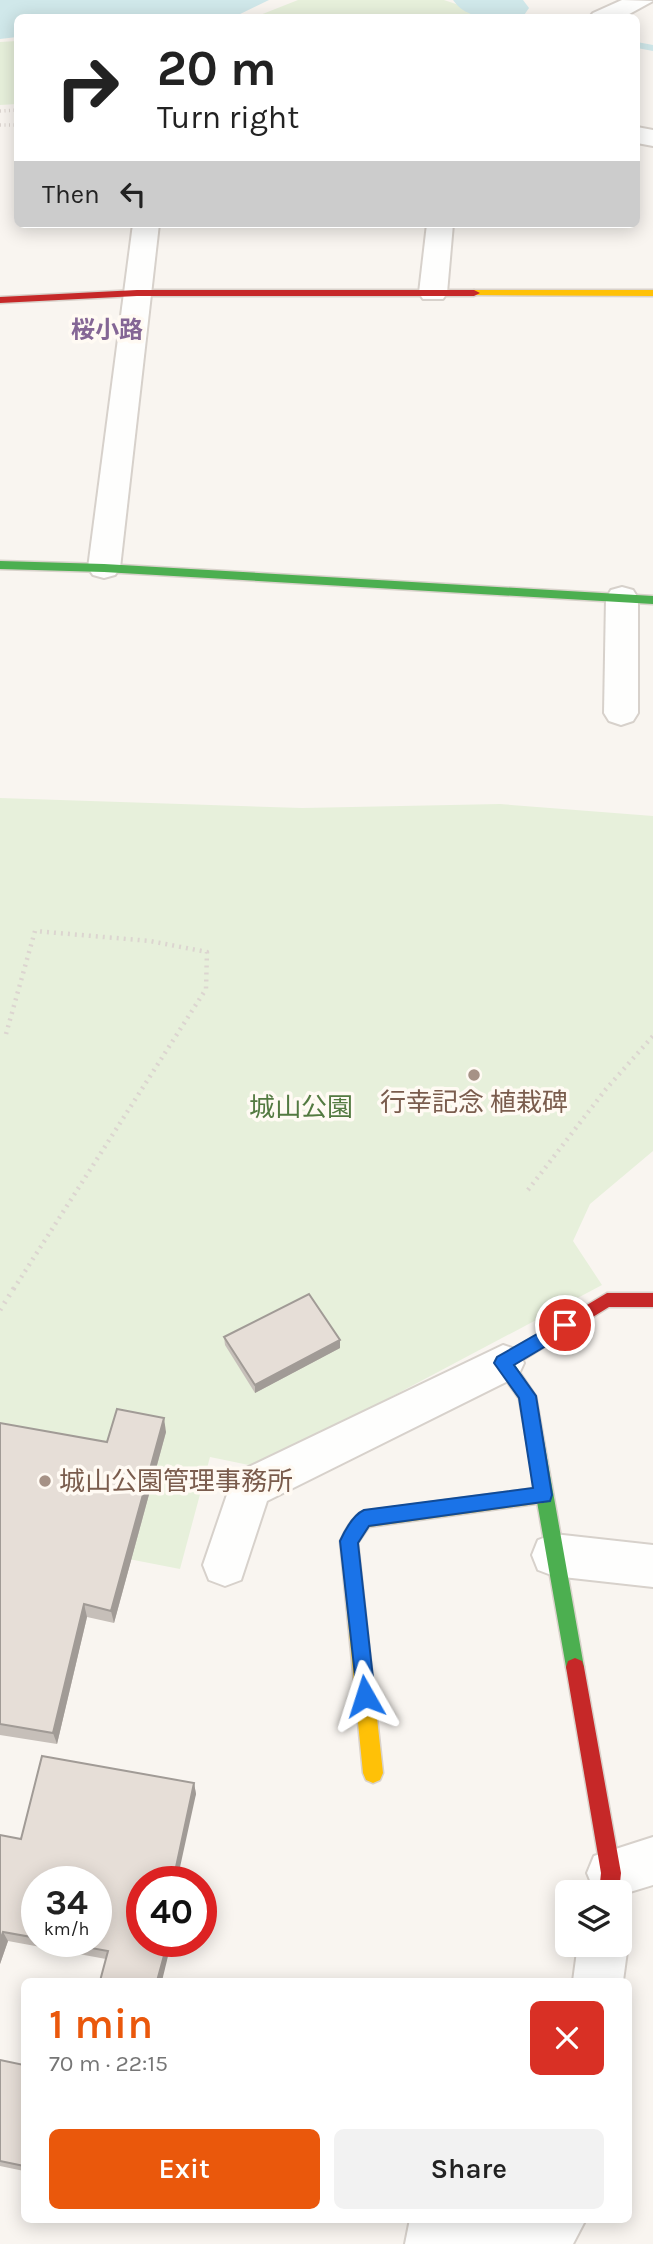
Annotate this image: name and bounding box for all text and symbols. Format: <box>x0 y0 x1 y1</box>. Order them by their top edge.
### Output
text: 20 m <box>157 40 277 97</box>
icon: right <box>42 42 133 133</box>
text: Turn right <box>157 99 299 136</box>
icon: left <box>114 175 152 213</box>
text: Then <box>42 179 100 210</box>
district label: 桜小路 <box>71 316 143 344</box>
marker: 行幸記念 植栽碑 <box>466 1067 482 1083</box>
place label: 行幸記念 植栽碑 <box>380 1087 568 1118</box>
park label: 城山公園 <box>249 1092 353 1123</box>
pin <box>535 1295 595 1355</box>
icon: arrive <box>546 1306 584 1344</box>
place label: 城山公園管理事務所 <box>59 1466 293 1497</box>
marker: 城山公園管理事務所 <box>37 1473 53 1489</box>
position arrow <box>328 1659 402 1733</box>
speed limit sign: 40 <box>126 1866 217 1957</box>
map controls <box>555 1880 632 1957</box>
button: layers <box>555 1880 632 1957</box>
text: 34 <box>45 1882 88 1923</box>
text: km/h <box>44 1918 89 1940</box>
text: 1 min <box>49 1999 153 2049</box>
button: close <box>530 2001 604 2075</box>
text: 70 m · 22:15 <box>49 2050 168 2077</box>
button: Exit <box>49 2129 320 2209</box>
button: Share <box>334 2129 604 2209</box>

